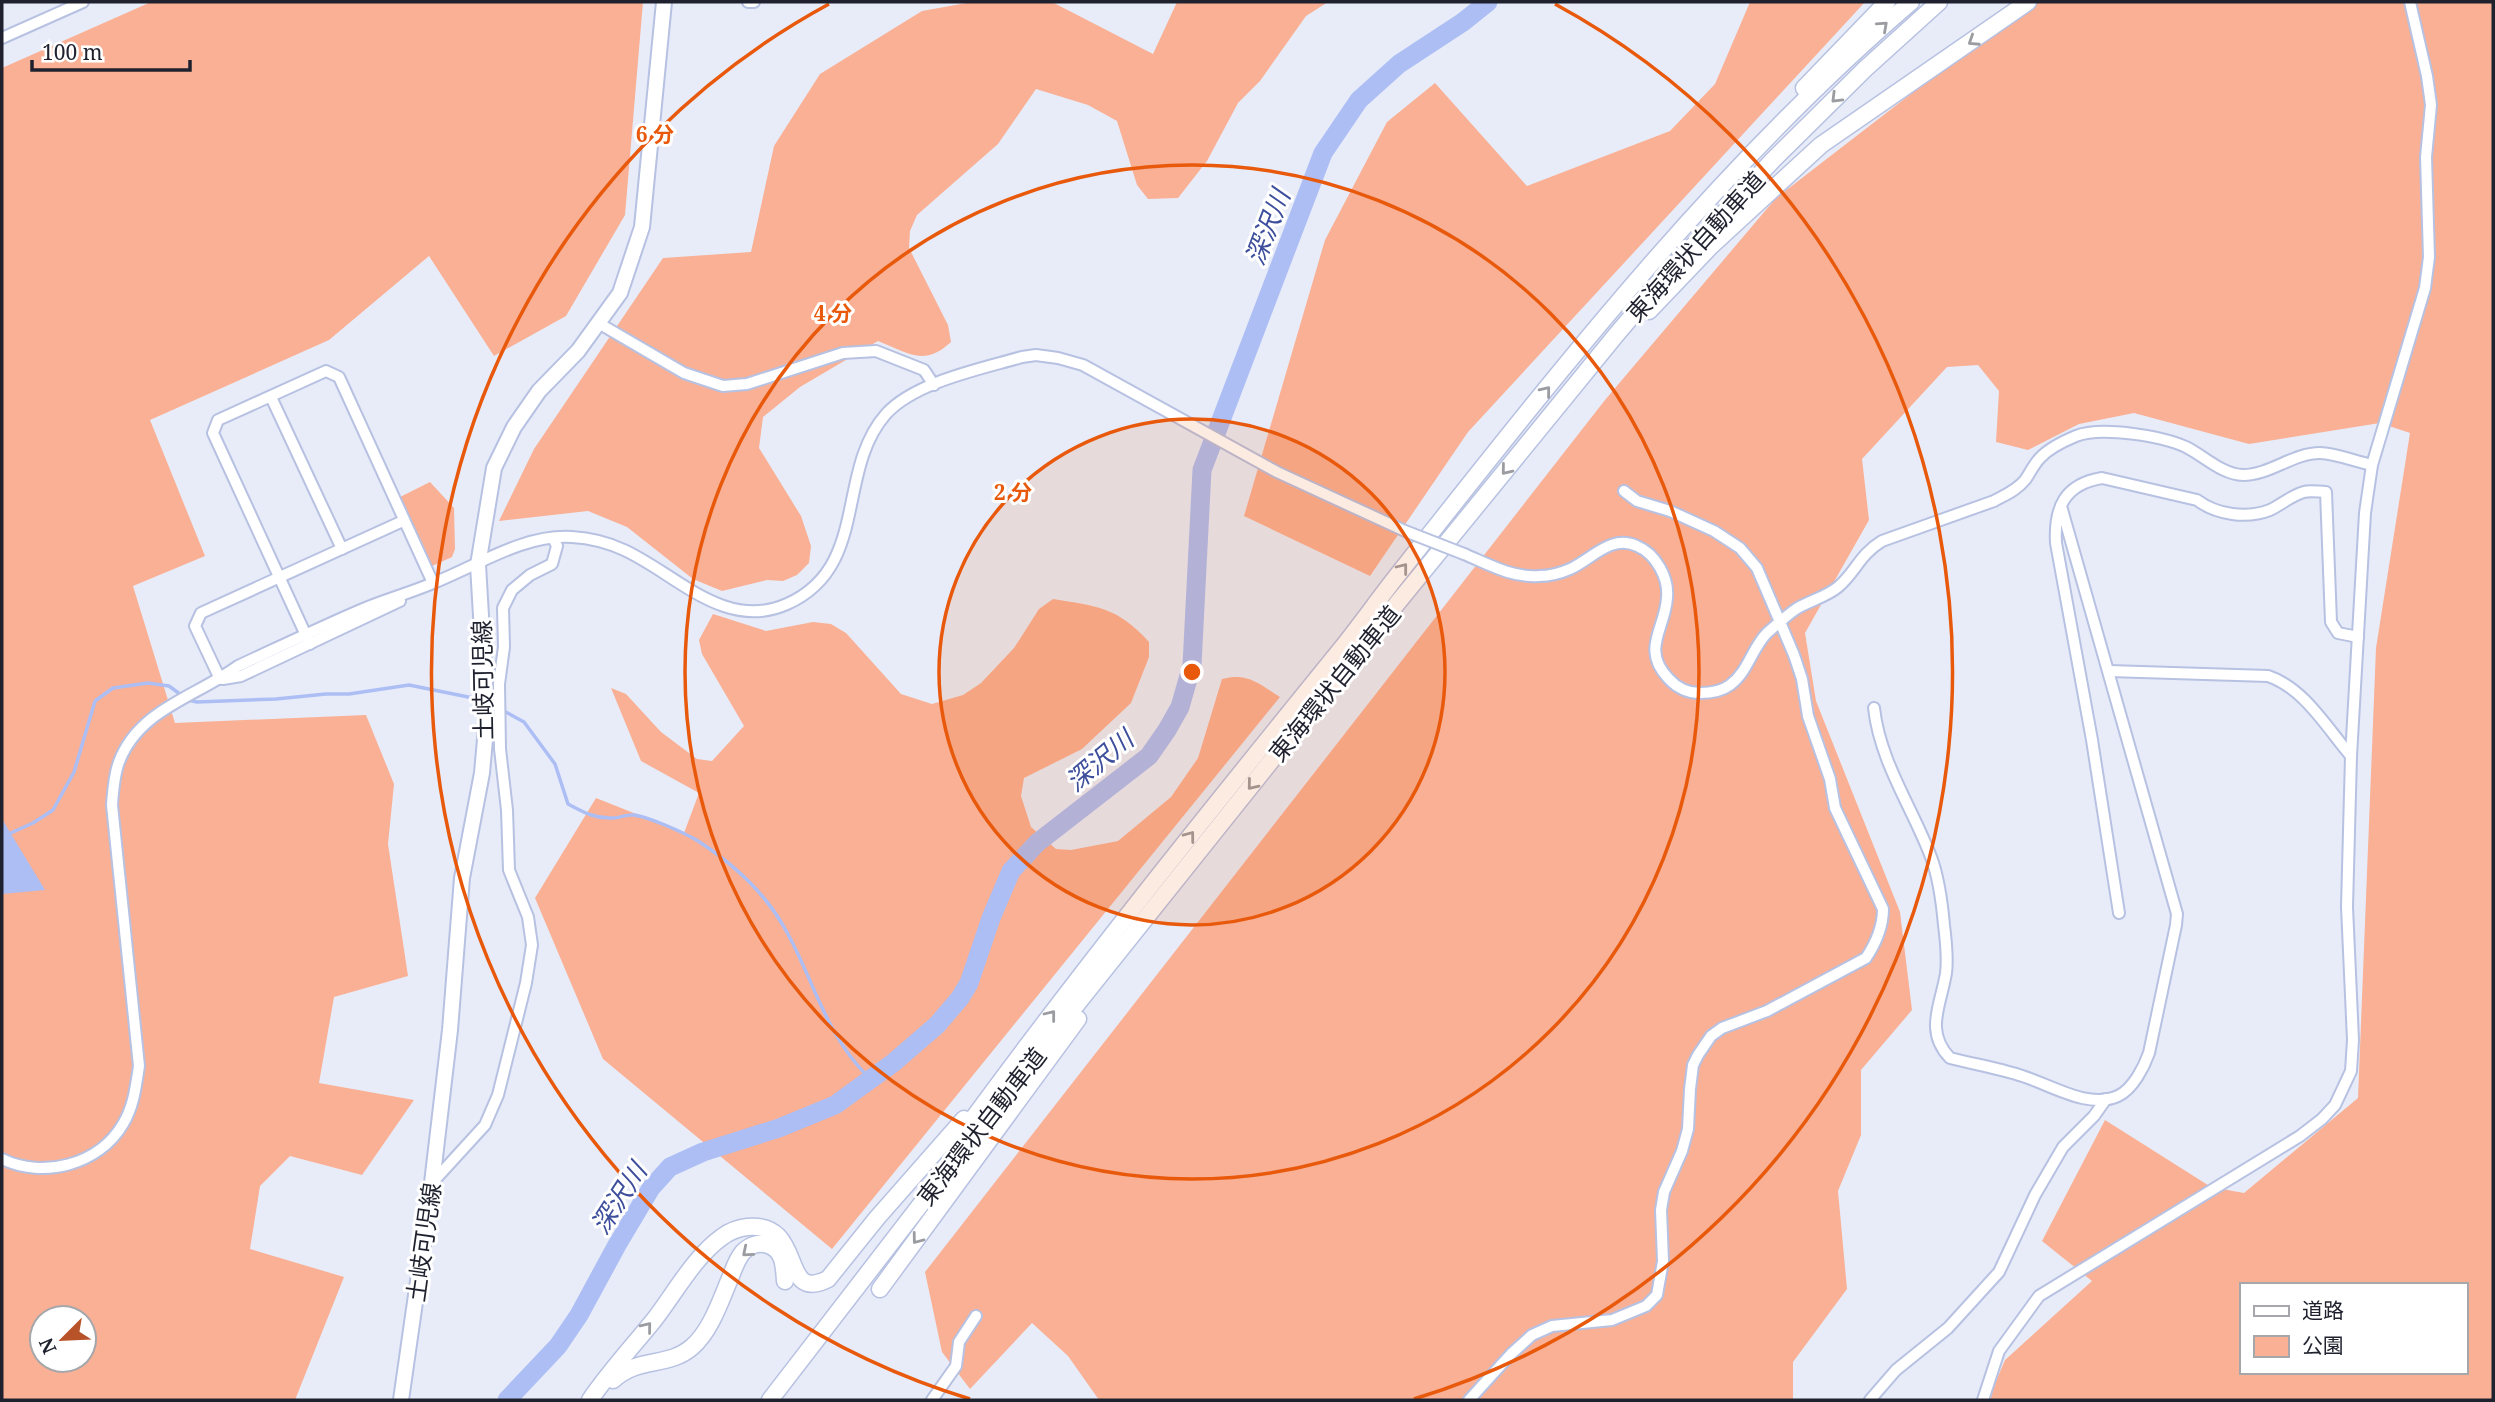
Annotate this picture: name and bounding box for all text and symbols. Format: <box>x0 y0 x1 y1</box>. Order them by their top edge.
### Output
one-way arrow <box>1875 22 1888 35</box>
scale bar <box>32 28 189 72</box>
one-way arrow <box>1967 33 1980 46</box>
text: 100 m <box>42 38 103 66</box>
one-way arrow <box>1831 90 1844 103</box>
text: 6 分 <box>636 120 674 148</box>
street label: 東海環状自動車道 <box>1619 164 1771 328</box>
water label: 深沢川 <box>1236 181 1299 270</box>
text: 4 分 <box>814 299 852 327</box>
one-way arrow <box>1537 386 1550 398</box>
one-way arrow <box>1502 461 1514 474</box>
text: 2 分 <box>994 478 1032 506</box>
one-way arrow <box>1395 564 1408 576</box>
street label: 東海環状自動車道 <box>1261 598 1407 768</box>
street label: 土岐可児線 <box>464 620 500 740</box>
centre of rings <box>1180 660 1204 684</box>
water label: 深沢川 <box>1058 719 1143 799</box>
one-way arrow <box>1247 778 1260 790</box>
one-way arrow <box>1182 831 1195 843</box>
one-way arrow <box>1042 1011 1055 1023</box>
street label: 東海環状自動車道 <box>909 1040 1053 1212</box>
water label: 深沢川 <box>582 1153 656 1241</box>
street label: 土岐可児線 <box>398 1180 448 1304</box>
one-way arrow <box>913 1231 926 1244</box>
one-way arrow <box>742 1244 755 1257</box>
legend <box>2240 1283 2467 1374</box>
text: 道路 <box>2302 1296 2344 1324</box>
north arrow <box>28 1304 98 1374</box>
one-way arrow <box>639 1323 652 1335</box>
text: 公園 <box>2302 1331 2344 1359</box>
text: N <box>33 1334 62 1358</box>

